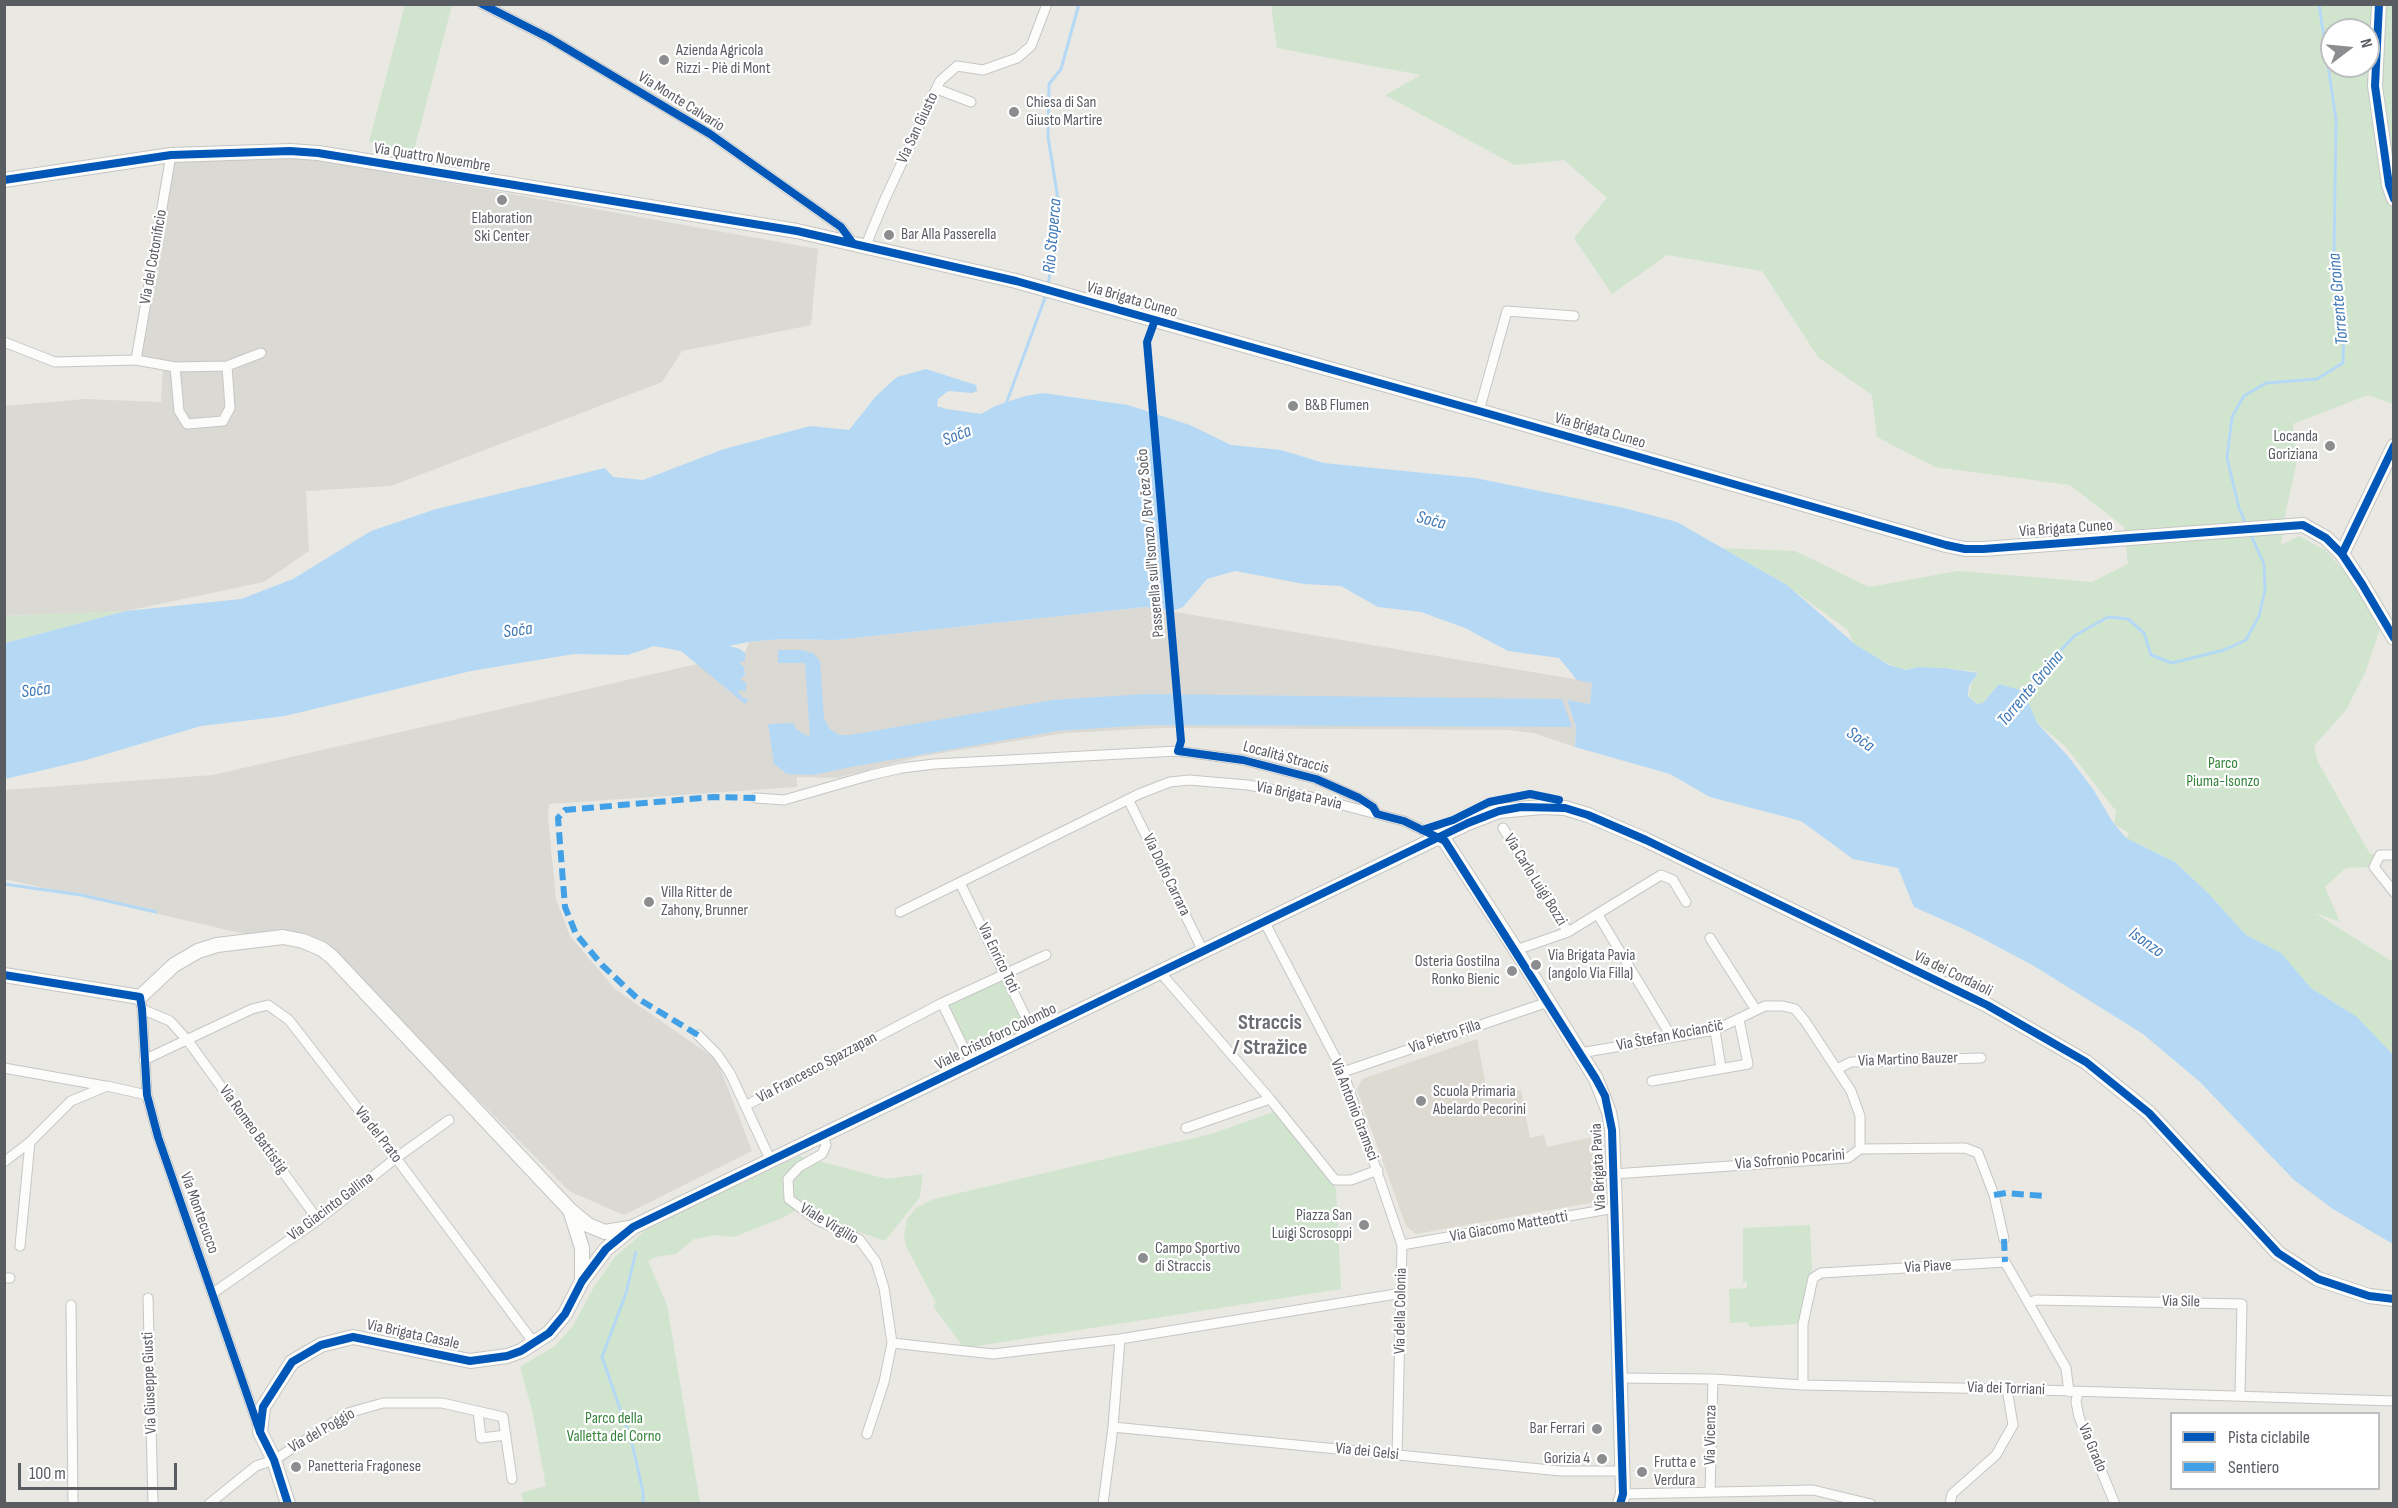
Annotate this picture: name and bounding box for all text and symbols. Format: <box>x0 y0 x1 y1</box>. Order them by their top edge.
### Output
north arrow <box>2320 18 2380 78</box>
text: N <box>2356 37 2376 50</box>
place label: Azienda Agricola Rizzi - Piè di Mont <box>676 41 771 79</box>
marker: Azienda Agricola Rizzi - Piè di Mont <box>657 53 671 67</box>
street label: Via Monte Calvario <box>634 68 728 136</box>
street label: Via San Giusto <box>893 89 943 167</box>
place label: Chiesa di San Giusto Martire <box>1026 93 1102 131</box>
marker: Chiesa di San Giusto Martire <box>1007 105 1021 119</box>
street label: Via Quattro Novembre <box>372 139 492 177</box>
marker: Elaboration Ski Center <box>495 193 509 207</box>
water label: Rio Stoperca <box>1039 198 1067 274</box>
street label: Via del Cotonificio <box>136 208 172 306</box>
place label: Elaboration Ski Center <box>472 209 532 247</box>
place label: Bar Alla Passerella <box>901 225 997 245</box>
marker: Bar Alla Passerella <box>882 228 896 242</box>
water label: Torrente Groina <box>2324 252 2354 346</box>
street label: Via Brigata Cuneo <box>1084 278 1180 322</box>
place label: B&B Flumen <box>1305 396 1369 416</box>
marker: B&B Flumen <box>1286 399 1300 413</box>
street label: Via Brigata Cuneo <box>1552 409 1648 453</box>
water label: Soča <box>939 421 975 451</box>
place label: Locanda Goriziana <box>2268 427 2318 465</box>
marker: Locanda Goriziana <box>2323 439 2337 453</box>
street label: Passerella sull'Isonzo / Brv čez Sočo <box>1133 448 1169 638</box>
water label: Soča <box>1414 507 1448 535</box>
street label: Via Brigata Cuneo <box>2019 516 2113 542</box>
water label: Soča <box>502 619 534 643</box>
water label: Torrente Groina <box>1993 647 2069 731</box>
water label: Soča <box>20 679 52 703</box>
water label: Soča <box>1842 723 1878 757</box>
street label: Località Straccis <box>1241 737 1331 779</box>
park label: Parco Piuma-Isonzo <box>2186 754 2260 792</box>
street label: Via Brigata Pavia <box>1254 778 1344 814</box>
street label: Via Carlo Luigi Bozzi <box>1499 830 1571 930</box>
street label: Via Dolfo Carrara <box>1138 831 1194 919</box>
place label: Villa Ritter de Zahony, Brunner <box>661 883 748 921</box>
marker: Villa Ritter de Zahony, Brunner <box>642 895 656 909</box>
street label: Via Enrico Toti <box>973 920 1023 996</box>
water label: Isonzo <box>2124 923 2168 963</box>
place label: Via Brigata Pavia (angolo Via Filla) <box>1548 946 1635 984</box>
street label: Via dei Cordaioli <box>1911 947 1995 1001</box>
place label: Osteria Gostilna Ronko Bienic <box>1415 952 1500 990</box>
marker: Via Brigata Pavia (angolo Via Filla) <box>1529 958 1543 972</box>
marker: Osteria Gostilna Ronko Bienic <box>1505 964 1519 978</box>
street label: Viale Cristoforo Colombo <box>932 999 1060 1075</box>
district label: Straccis / Stražice <box>1233 1010 1307 1062</box>
street label: Via Pietro Filla <box>1407 1016 1483 1058</box>
street label: Via Štefan Kociančič <box>1615 1016 1725 1056</box>
street label: Via Francesco Spazzapan <box>754 1028 880 1108</box>
street label: Via Martino Bauzer <box>1858 1049 1958 1071</box>
street label: Via Antonio Gramsci <box>1326 1056 1382 1164</box>
street label: Via Romeo Battistig <box>214 1082 292 1178</box>
place label: Scuola Primaria Abelardo Pecorini <box>1433 1082 1526 1120</box>
marker: Scuola Primaria Abelardo Pecorini <box>1414 1094 1428 1108</box>
street label: Via del Prato <box>350 1103 406 1167</box>
street label: Via Brigata Pavia <box>1587 1123 1611 1211</box>
street label: Via Sofronio Pocarini <box>1734 1146 1846 1174</box>
street label: Via Giacinto Gallina <box>284 1168 378 1246</box>
street label: Via Montecucco <box>175 1170 223 1256</box>
street label: Viale Virgilio <box>796 1199 862 1249</box>
place label: Piazza San Luigi Scrosoppi <box>1272 1206 1352 1244</box>
street label: Via Giacomo Matteotti <box>1448 1207 1570 1247</box>
marker: Piazza San Luigi Scrosoppi <box>1357 1218 1371 1232</box>
place label: Campo Sportivo di Straccis <box>1155 1239 1240 1277</box>
marker: Campo Sportivo di Straccis <box>1136 1251 1150 1265</box>
street label: Via Piave <box>1904 1256 1952 1278</box>
street label: Via della Colonia <box>1391 1268 1411 1354</box>
street label: Via Sile <box>2162 1292 2200 1312</box>
street label: Via Brigata Casale <box>365 1316 461 1354</box>
street label: Via Giuseppe Giusti <box>139 1332 161 1434</box>
street label: Via dei Torriani <box>1967 1378 2045 1400</box>
street label: Via del Poggio <box>285 1404 359 1458</box>
street label: Via Vicenza <box>1701 1405 1721 1465</box>
park label: Parco della Valletta del Corno <box>567 1409 661 1447</box>
legend <box>2170 1412 2380 1490</box>
place label: Bar Ferrari <box>1530 1419 1585 1439</box>
street label: Via Grado <box>2073 1421 2111 1475</box>
marker: Bar Ferrari <box>1590 1422 1604 1436</box>
text: Pista ciclabile <box>2228 1427 2310 1448</box>
street label: Via dei Gelsi <box>1334 1439 1400 1465</box>
place label: Gorizia 4 <box>1544 1449 1590 1469</box>
scale bar <box>21 1451 180 1489</box>
marker: Gorizia 4 <box>1595 1452 1609 1466</box>
place label: Frutta e Verdura <box>1654 1453 1696 1491</box>
place label: Panetteria Fragonese <box>308 1457 421 1477</box>
text: Sentiero <box>2228 1457 2279 1478</box>
marker: Panetteria Fragonese <box>289 1460 303 1474</box>
text: 100 m <box>29 1463 66 1484</box>
marker: Frutta e Verdura <box>1635 1465 1649 1479</box>

